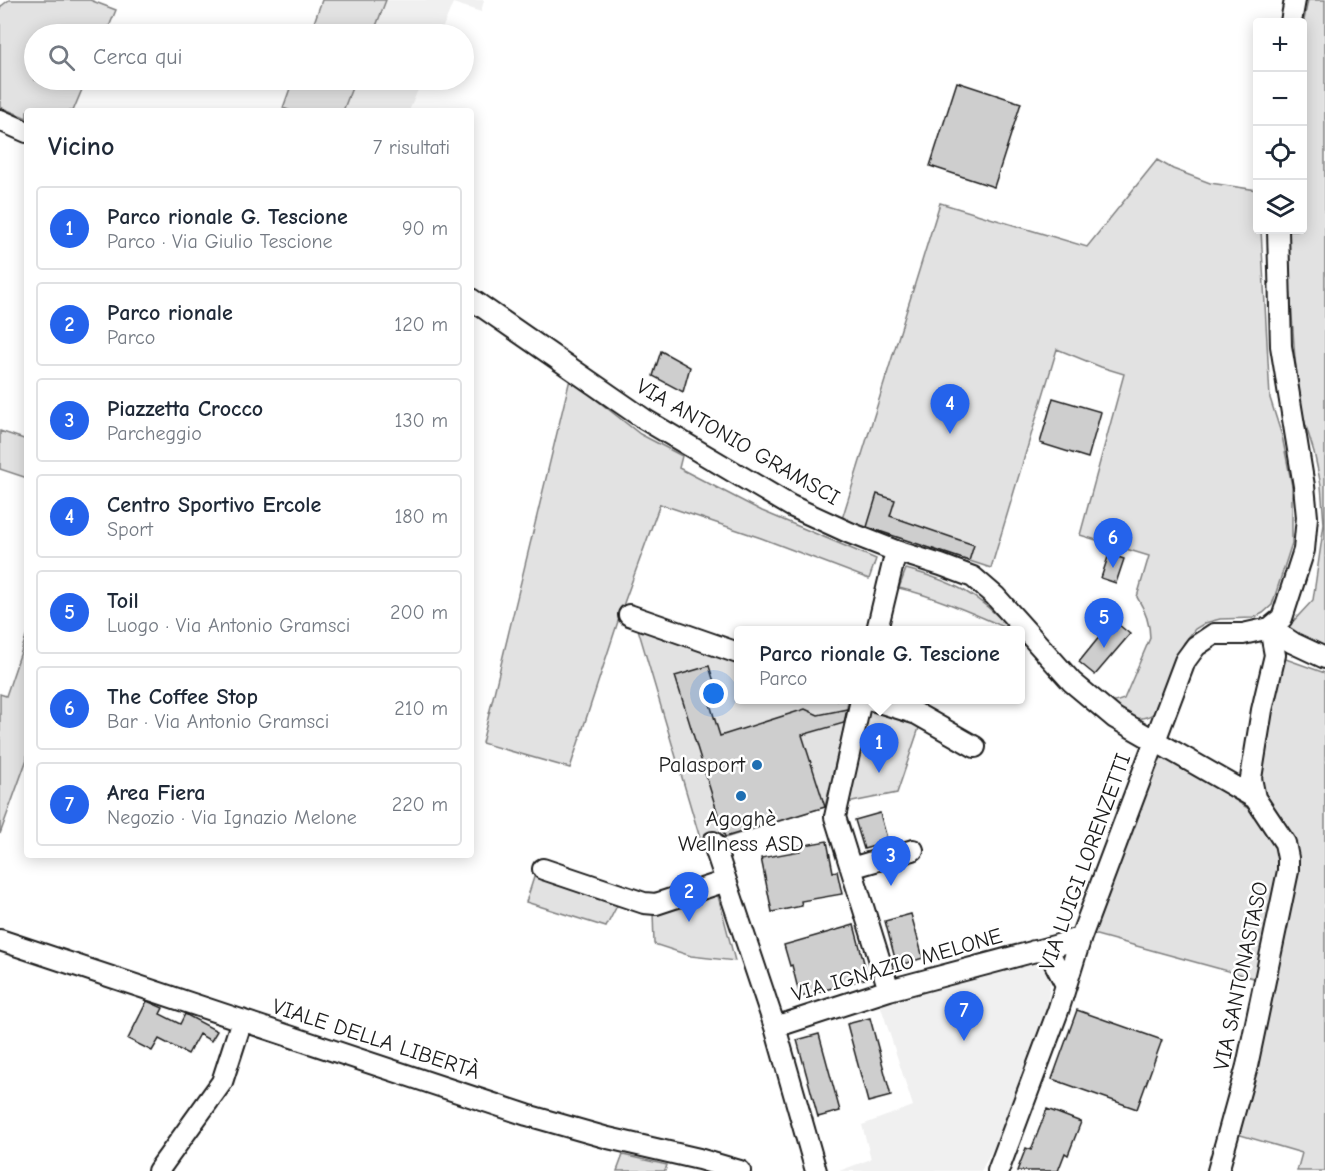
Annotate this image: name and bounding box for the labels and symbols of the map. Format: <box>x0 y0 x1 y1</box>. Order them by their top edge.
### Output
street label: VIA ANTONIO GRAMSCI <box>632 373 844 511</box>
pin: 4 <box>930 384 970 434</box>
pin: 6 <box>1094 518 1132 568</box>
pin: 5 <box>1084 598 1124 648</box>
your location <box>699 679 728 708</box>
pin: 1 <box>860 724 898 773</box>
street label: VIA LUIGI LORENZETTI <box>1034 750 1136 974</box>
place label: Palasport <box>659 752 746 778</box>
marker: Palasport <box>750 758 764 772</box>
marker: Agoghè Wellness ASD <box>734 789 748 803</box>
place label: Agoghè Wellness ASD <box>678 806 804 857</box>
pin: 3 <box>872 836 910 886</box>
pin: 2 <box>670 872 708 922</box>
street label: VIA SANTONASTASO <box>1208 879 1274 1073</box>
street label: VIA IGNAZIO MELONE <box>789 922 1005 1008</box>
pin: 7 <box>944 992 984 1041</box>
street label: VIALE DELLA LIBERTÀ <box>269 993 483 1085</box>

